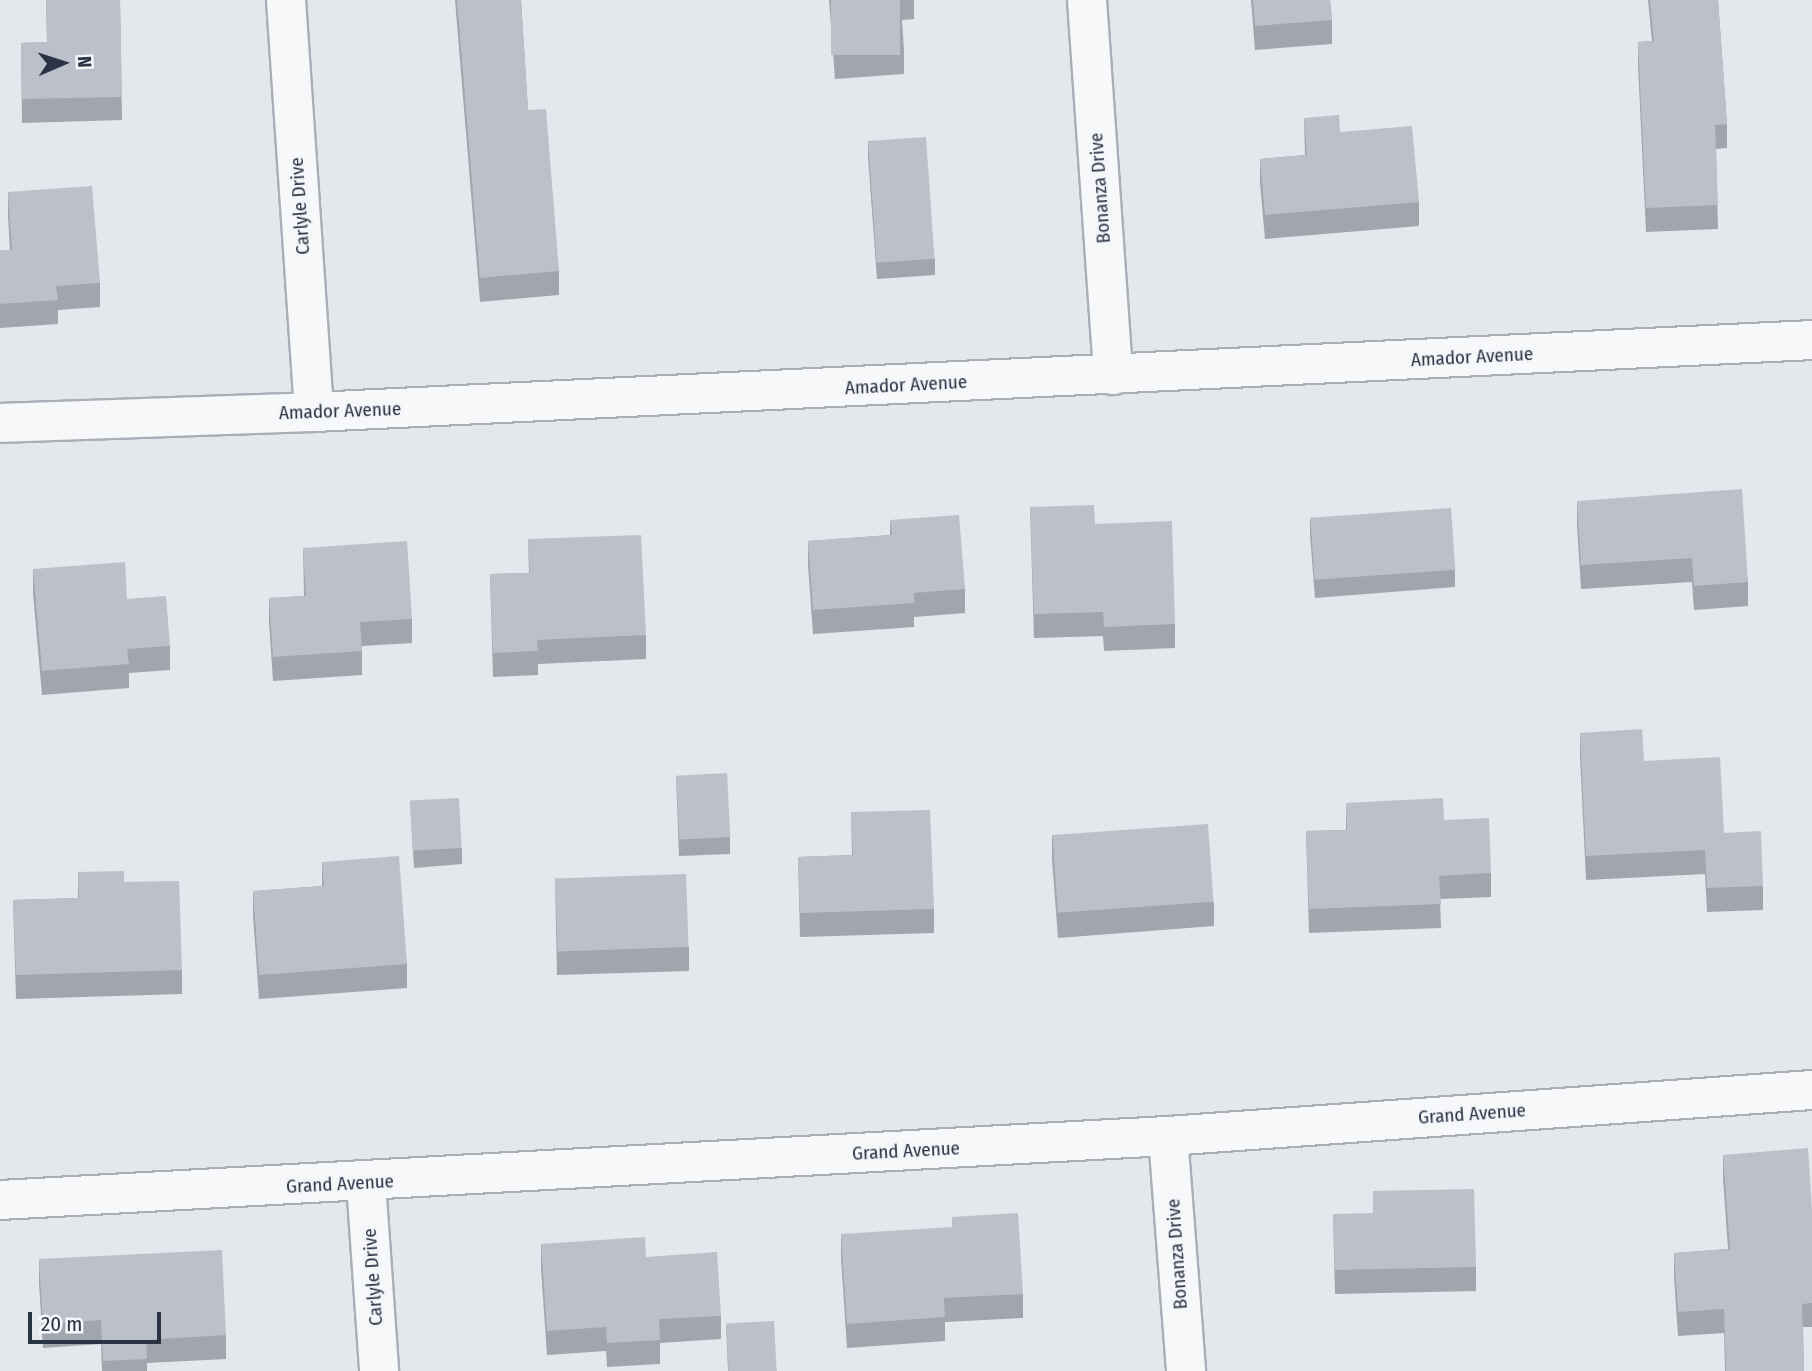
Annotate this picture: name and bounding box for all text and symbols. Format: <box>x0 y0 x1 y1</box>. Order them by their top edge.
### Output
north arrow <box>28 28 98 98</box>
text: N <box>73 56 96 68</box>
street label: Bonanza Drive <box>1085 132 1115 244</box>
street label: Carlyle Drive <box>285 156 315 256</box>
street label: Amador Avenue <box>1410 342 1534 372</box>
street label: Amador Avenue <box>844 370 968 400</box>
street label: Amador Avenue <box>278 397 402 425</box>
street label: Grand Avenue <box>1417 1099 1527 1129</box>
street label: Grand Avenue <box>851 1137 961 1165</box>
street label: Grand Avenue <box>285 1170 395 1198</box>
street label: Bonanza Drive <box>1162 1198 1192 1310</box>
street label: Carlyle Drive <box>358 1227 388 1327</box>
scale bar <box>32 1298 164 1342</box>
text: 20 m <box>41 1311 82 1337</box>

